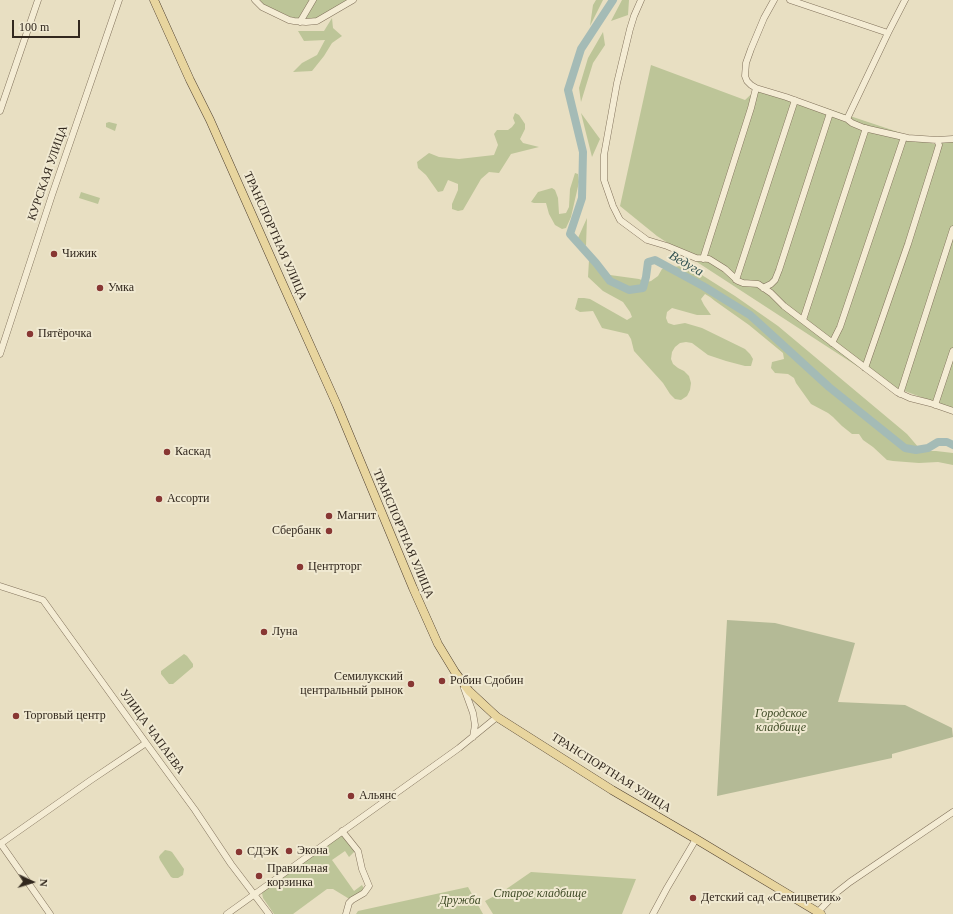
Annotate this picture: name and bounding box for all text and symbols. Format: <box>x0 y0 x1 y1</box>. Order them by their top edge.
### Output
scale bar <box>14 12 82 38</box>
text: 100 m <box>19 20 49 34</box>
street label: КУРСКАЯ УЛИЦА <box>25 123 71 223</box>
street label: ТРАНСПОРТНАЯ УЛИЦА <box>240 170 310 302</box>
place label: Чижик <box>62 247 97 261</box>
water label: Ведуга <box>666 248 706 280</box>
marker: Чижик <box>49 249 59 259</box>
place label: Умка <box>108 281 134 295</box>
marker: Умка <box>95 283 105 293</box>
place label: Пятёрочка <box>38 327 91 341</box>
marker: Пятёрочка <box>25 329 35 339</box>
place label: Каскад <box>175 445 211 459</box>
marker: Каскад <box>162 447 172 457</box>
street label: ТРАНСПОРТНАЯ УЛИЦА <box>369 467 437 601</box>
place label: Ассорти <box>167 492 210 506</box>
marker: Ассорти <box>154 494 164 504</box>
place label: Магнит <box>337 509 376 523</box>
marker: Магнит <box>324 511 334 521</box>
place label: Сбербанк <box>272 524 321 538</box>
marker: Сбербанк <box>324 526 334 536</box>
place label: Центрторг <box>308 560 362 574</box>
marker: Центрторг <box>295 562 305 572</box>
place label: Луна <box>272 625 298 639</box>
marker: Луна <box>259 627 269 637</box>
place label: Семилукский центральный рынок <box>300 670 403 698</box>
place label: Робин Сдобин <box>450 674 523 688</box>
marker: Робин Сдобин <box>437 676 447 686</box>
marker: Семилукский центральный рынок <box>406 679 416 689</box>
street label: УЛИЦА ЧАПАЕВА <box>116 687 188 777</box>
park label: Городское кладбище <box>755 707 807 735</box>
place label: Торговый центр <box>24 709 106 723</box>
marker: Торговый центр <box>11 711 21 721</box>
street label: ТРАНСПОРТНАЯ УЛИЦА <box>548 730 674 816</box>
place label: Альянс <box>359 789 396 803</box>
marker: Альянс <box>346 791 356 801</box>
place label: Экона <box>297 844 328 858</box>
place label: СДЭК <box>247 845 279 859</box>
marker: Экона <box>284 846 294 856</box>
marker: СДЭК <box>234 847 244 857</box>
north arrow <box>12 862 52 902</box>
place label: Правильная корзинка <box>267 862 328 890</box>
marker: Правильная корзинка <box>254 871 264 881</box>
text: N <box>38 878 50 887</box>
park label: Старое кладбище <box>493 887 587 901</box>
place label: Детский сад «Семицветик» <box>701 891 841 905</box>
marker: Детский сад «Семицветик» <box>688 893 698 903</box>
park label: Дружба <box>439 894 481 908</box>

